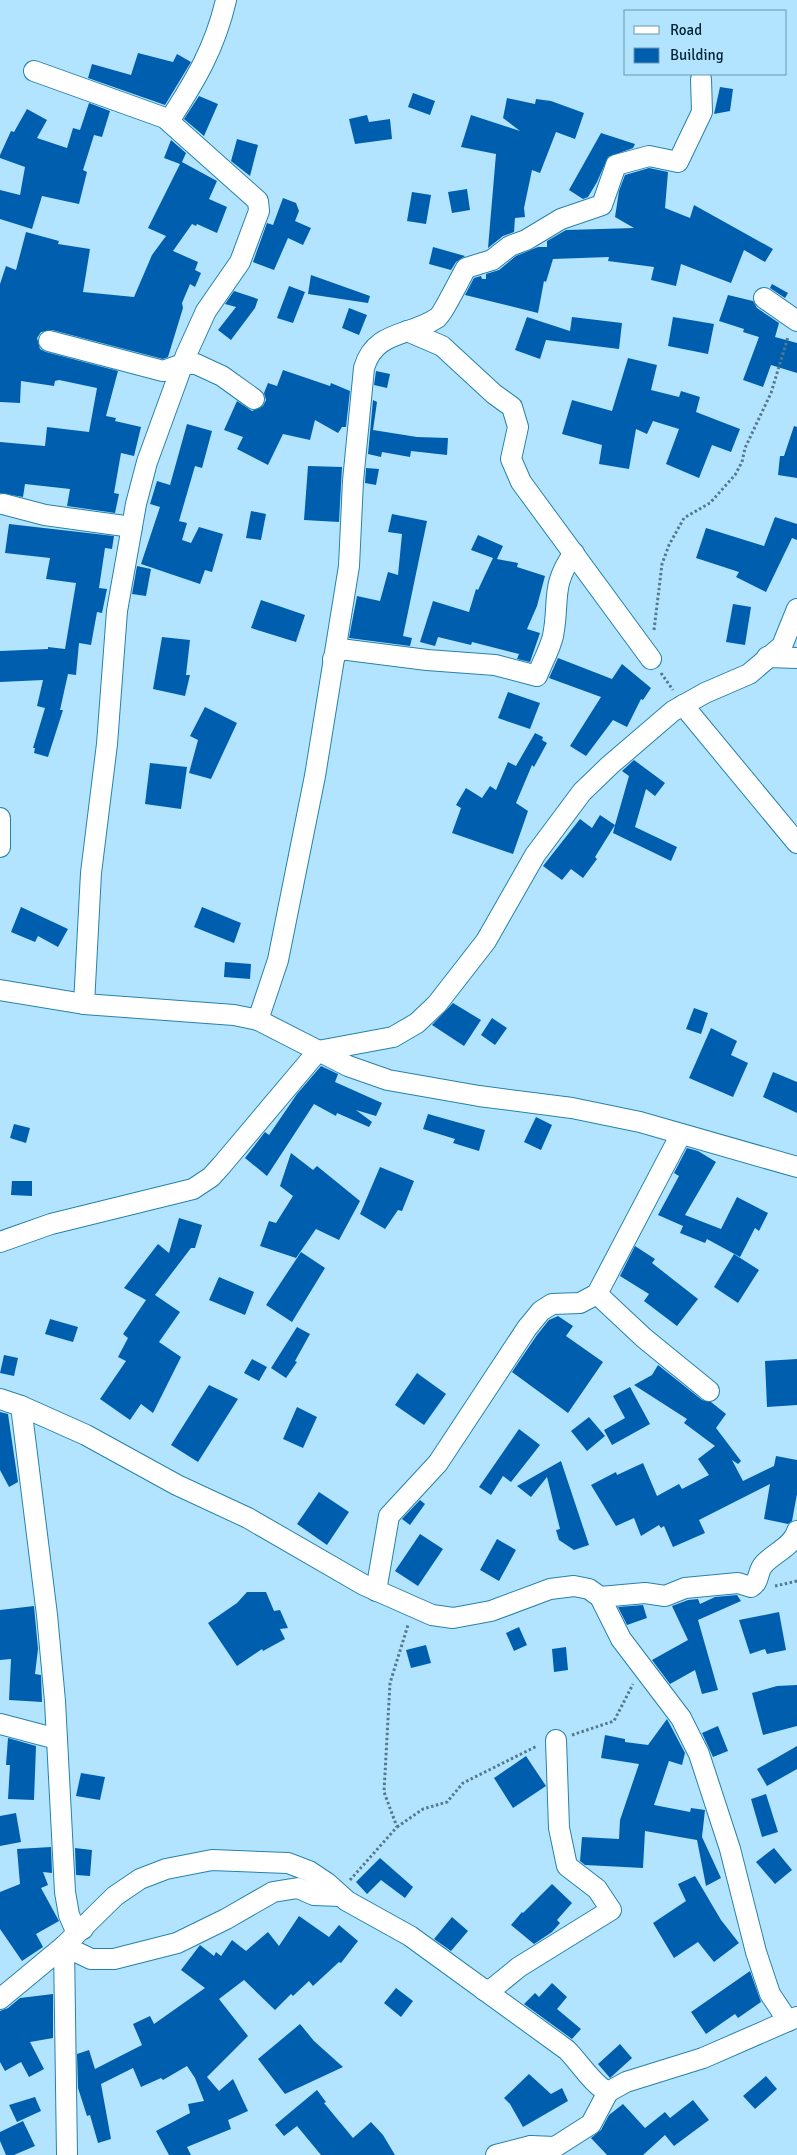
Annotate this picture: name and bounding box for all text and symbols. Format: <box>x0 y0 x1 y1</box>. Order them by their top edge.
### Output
legend <box>624 10 787 75</box>
text: Road <box>670 21 702 39</box>
text: Building <box>670 46 724 64</box>

